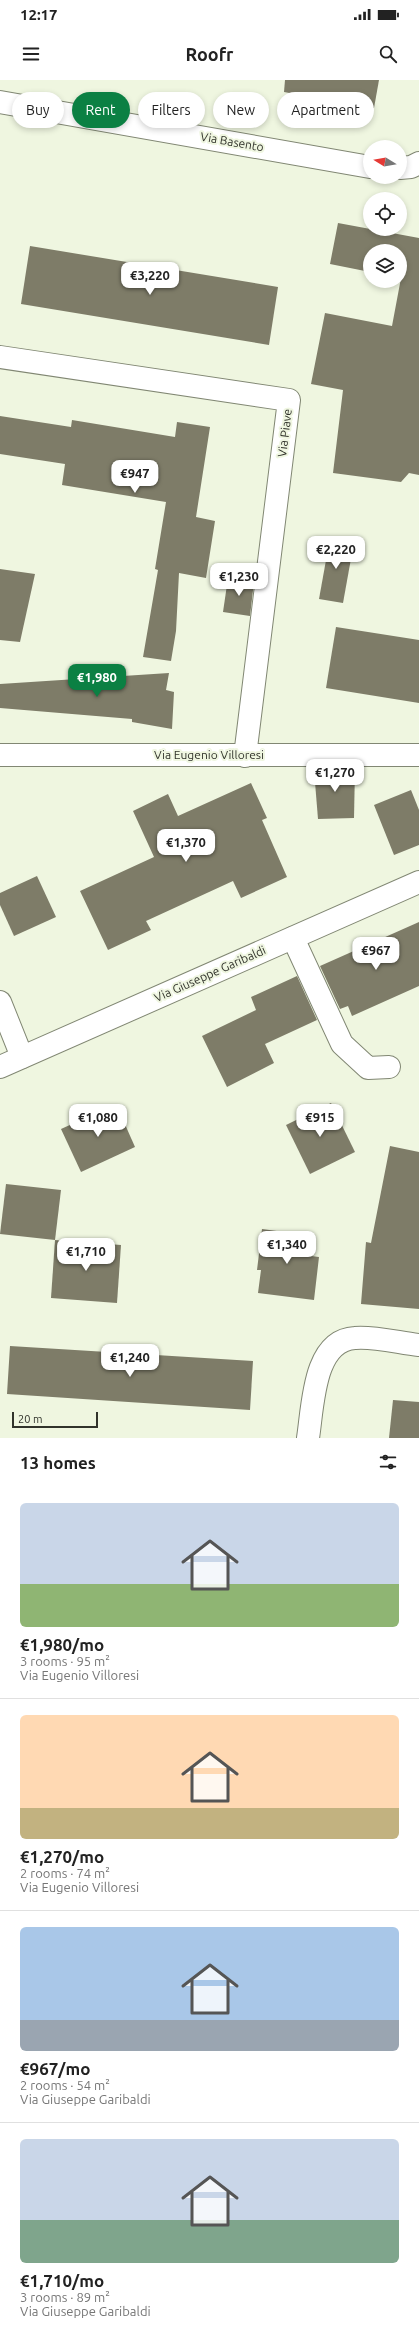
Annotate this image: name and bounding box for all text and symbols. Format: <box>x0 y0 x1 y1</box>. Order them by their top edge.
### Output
text: 12:17 <box>20 6 58 23</box>
icon: menu <box>20 43 42 65</box>
icon: search <box>377 43 399 65</box>
text: Roofr <box>186 44 233 64</box>
chip: Buy <box>12 92 64 128</box>
chip: Rent <box>72 92 130 128</box>
chip: Filters <box>138 92 205 128</box>
chip: New <box>213 92 269 128</box>
chip: Apartment <box>277 92 374 128</box>
street label: Via Basento <box>199 130 265 153</box>
north arrow <box>363 140 407 184</box>
map controls <box>363 140 407 288</box>
button: locate <box>363 192 407 236</box>
button: layers <box>363 244 407 288</box>
pin: €3,220 <box>117 262 183 296</box>
text: €3,220 <box>130 268 170 282</box>
street label: Via Piave <box>275 408 294 458</box>
pin: €947 <box>111 460 159 494</box>
text: €947 <box>120 466 150 480</box>
pin: €2,220 <box>303 536 369 570</box>
text: €2,220 <box>316 542 356 556</box>
pin: €1,230 <box>206 563 272 597</box>
text: €1,230 <box>219 569 259 583</box>
pin: €1,980 <box>64 664 130 698</box>
text: €1,980 <box>77 670 117 684</box>
street label: Via Eugenio Villoresi <box>154 748 264 761</box>
pin: €1,270 <box>302 759 368 793</box>
text: €1,270 <box>315 765 355 779</box>
pin: €1,370 <box>153 829 219 863</box>
text: €1,370 <box>166 835 206 849</box>
pin: €967 <box>352 937 400 971</box>
street label: Via Giuseppe Garibaldi <box>152 943 268 1004</box>
text: €967 <box>361 943 391 957</box>
pin: €1,080 <box>65 1104 131 1138</box>
pin: €915 <box>296 1104 344 1138</box>
text: €1,080 <box>78 1110 118 1124</box>
text: €915 <box>305 1110 335 1124</box>
pin: €1,340 <box>254 1231 320 1265</box>
text: €1,340 <box>267 1237 307 1251</box>
pin: €1,710 <box>53 1238 119 1272</box>
text: €1,710 <box>66 1244 106 1258</box>
pin: €1,240 <box>97 1344 163 1378</box>
text: €1,240 <box>110 1350 150 1364</box>
scale bar <box>12 1410 98 1429</box>
text: 20 m <box>18 1413 42 1425</box>
icon: filters <box>377 1451 399 1473</box>
text: 13 homes <box>20 1453 96 1472</box>
icon: home <box>174 1529 246 1601</box>
text: €1,980/mo <box>20 1635 104 1654</box>
text: 3 rooms · 95 m² <box>20 1654 110 1668</box>
text: Via Eugenio Villoresi <box>20 1668 139 1682</box>
icon: home <box>174 1741 246 1813</box>
text: €1,270/mo <box>20 1847 104 1866</box>
text: 2 rooms · 74 m² <box>20 1866 110 1880</box>
text: Via Eugenio Villoresi <box>20 1880 139 1894</box>
icon: home <box>174 1953 246 2025</box>
text: €967/mo <box>20 2059 90 2078</box>
text: 2 rooms · 54 m² <box>20 2078 110 2092</box>
text: Via Giuseppe Garibaldi <box>20 2092 151 2106</box>
icon: home <box>174 2165 246 2237</box>
text: €1,710/mo <box>20 2271 104 2290</box>
text: 3 rooms · 89 m² <box>20 2290 110 2304</box>
text: Via Giuseppe Garibaldi <box>20 2304 151 2318</box>

